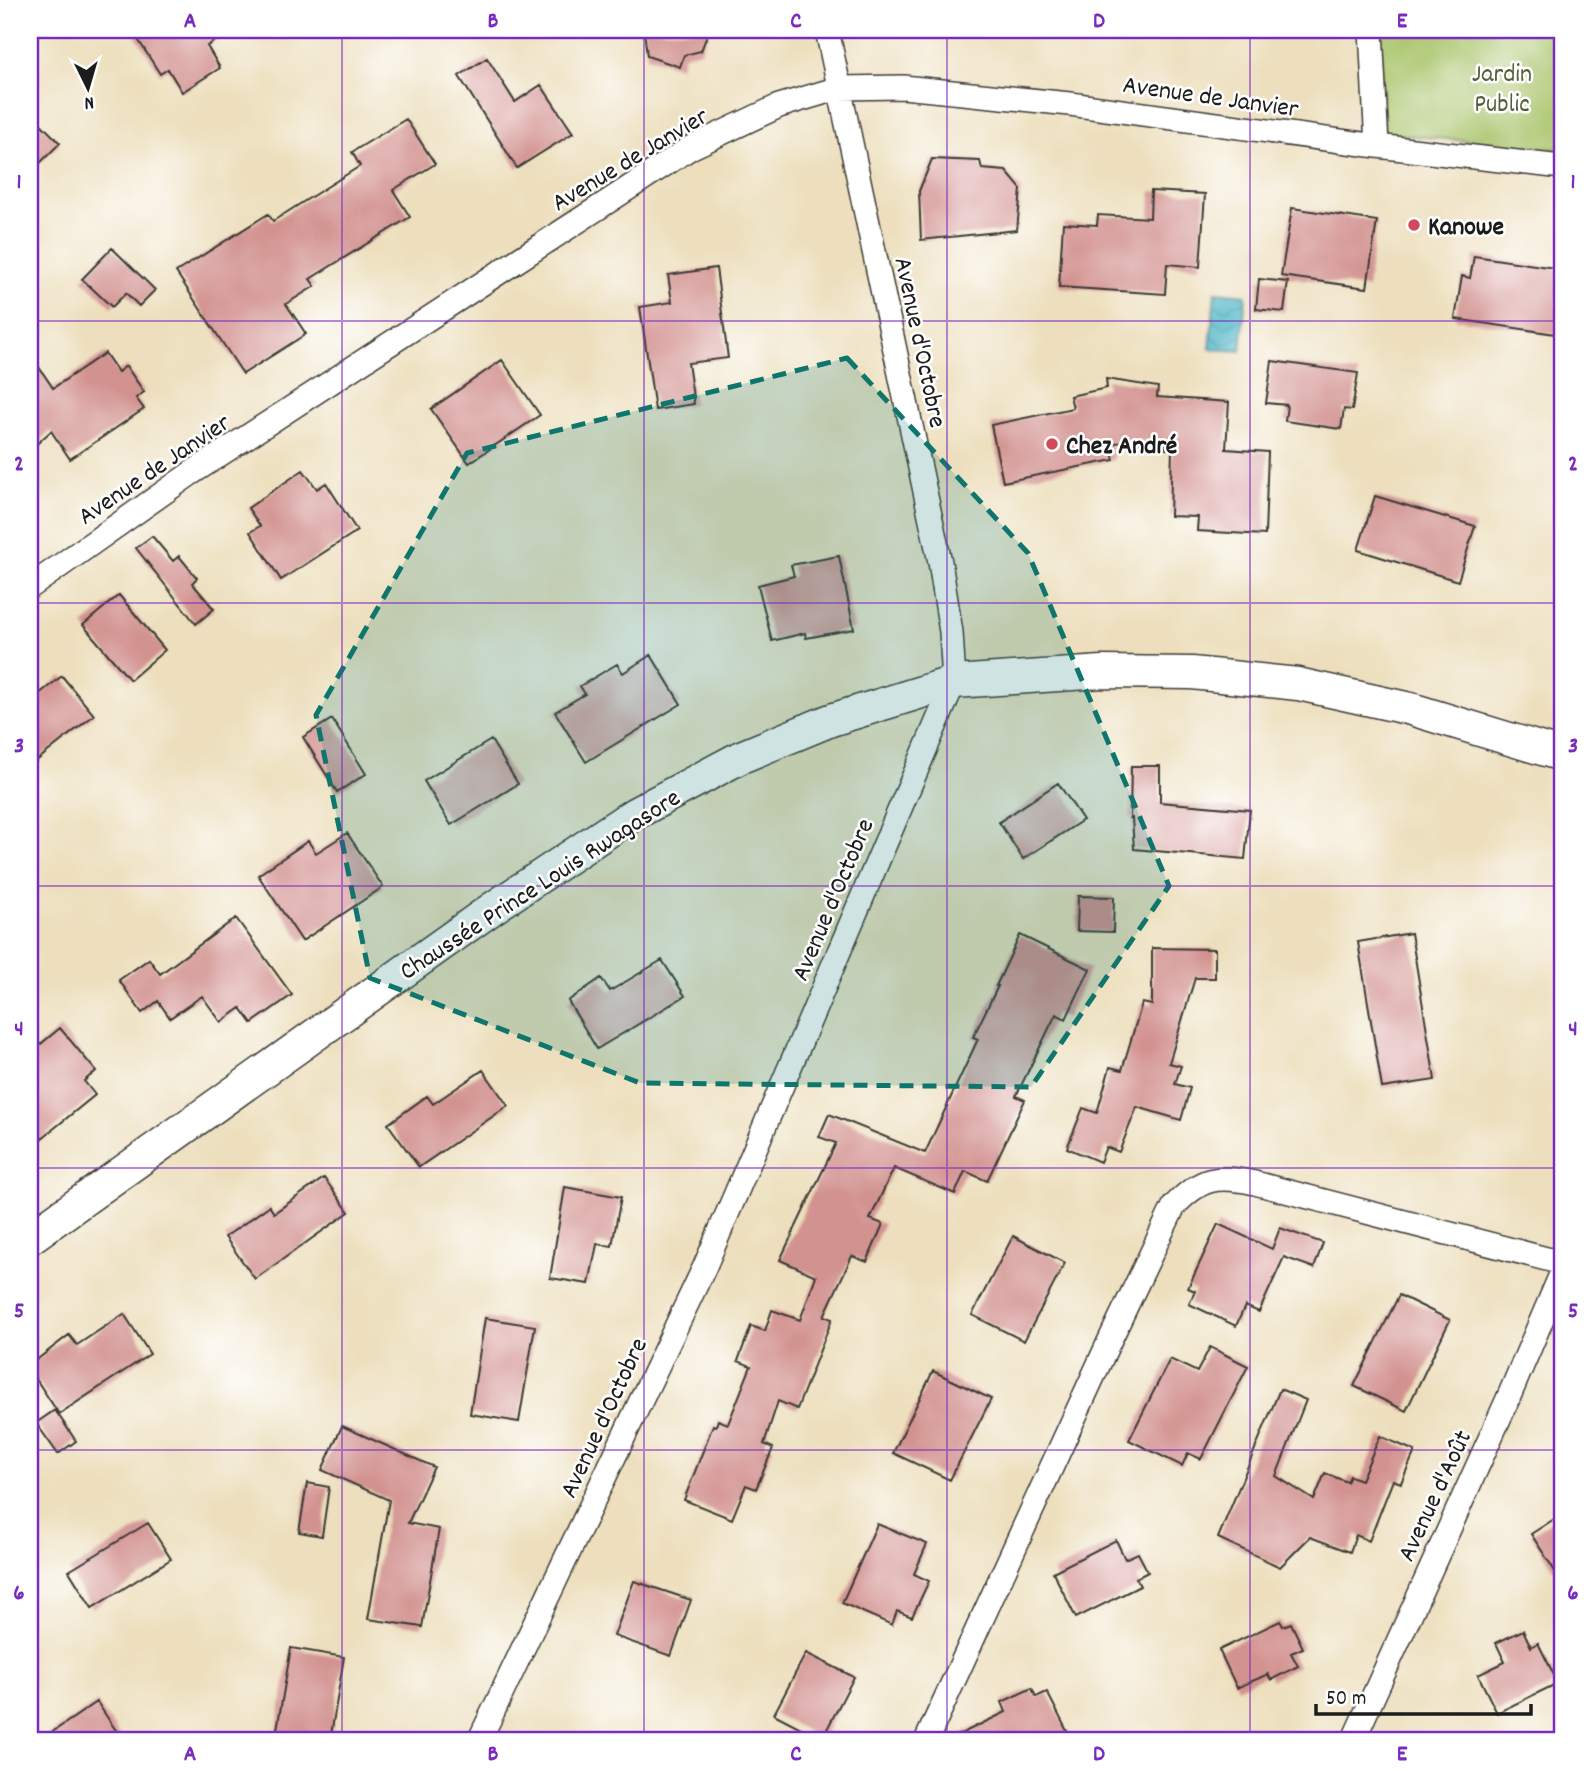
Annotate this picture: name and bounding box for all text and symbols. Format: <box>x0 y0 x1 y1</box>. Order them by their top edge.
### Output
text: A <box>184 6 196 39</box>
text: B <box>488 6 499 39</box>
text: C <box>790 6 802 39</box>
text: D <box>1093 6 1105 39</box>
text: E <box>1397 6 1408 39</box>
north arrow <box>52 52 122 122</box>
park label: Jardin Public <box>1472 57 1532 124</box>
street label: Avenue de Janvier <box>1120 68 1301 129</box>
text: N <box>83 88 95 115</box>
street label: Avenue de Janvier <box>545 99 717 222</box>
text: 1 <box>16 167 22 200</box>
text: 1 <box>1570 167 1576 200</box>
place label: Kanowe <box>1428 210 1504 247</box>
marker: Kanowe <box>1406 217 1422 233</box>
street label: Avenue d'Octobre <box>882 254 955 431</box>
street label: Avenue de Janvier <box>71 406 239 536</box>
place label: Chez André <box>1066 429 1177 466</box>
marker: Chez André <box>1044 436 1060 452</box>
text: 2 <box>14 449 24 482</box>
text: 2 <box>1568 449 1578 482</box>
text: 3 <box>14 731 24 764</box>
text: 3 <box>1568 731 1578 764</box>
street label: Chaussée Prince Louis Rwagasore <box>393 781 689 991</box>
street label: Avenue d'Octobre <box>783 813 885 987</box>
text: 4 <box>14 1014 24 1047</box>
text: 4 <box>1568 1014 1578 1047</box>
text: 5 <box>14 1296 24 1329</box>
text: 5 <box>1568 1296 1578 1329</box>
street label: Avenue d'Octobre <box>552 1332 659 1505</box>
street label: Avenue d'Août <box>1390 1424 1483 1568</box>
text: 6 <box>13 1578 25 1611</box>
text: 6 <box>1567 1578 1579 1611</box>
scale bar <box>1316 1673 1531 1717</box>
text: 50 m <box>1326 1685 1366 1715</box>
text: A <box>184 1739 196 1771</box>
text: B <box>488 1739 499 1771</box>
text: C <box>790 1739 802 1771</box>
text: D <box>1093 1739 1105 1771</box>
text: E <box>1397 1739 1408 1771</box>

